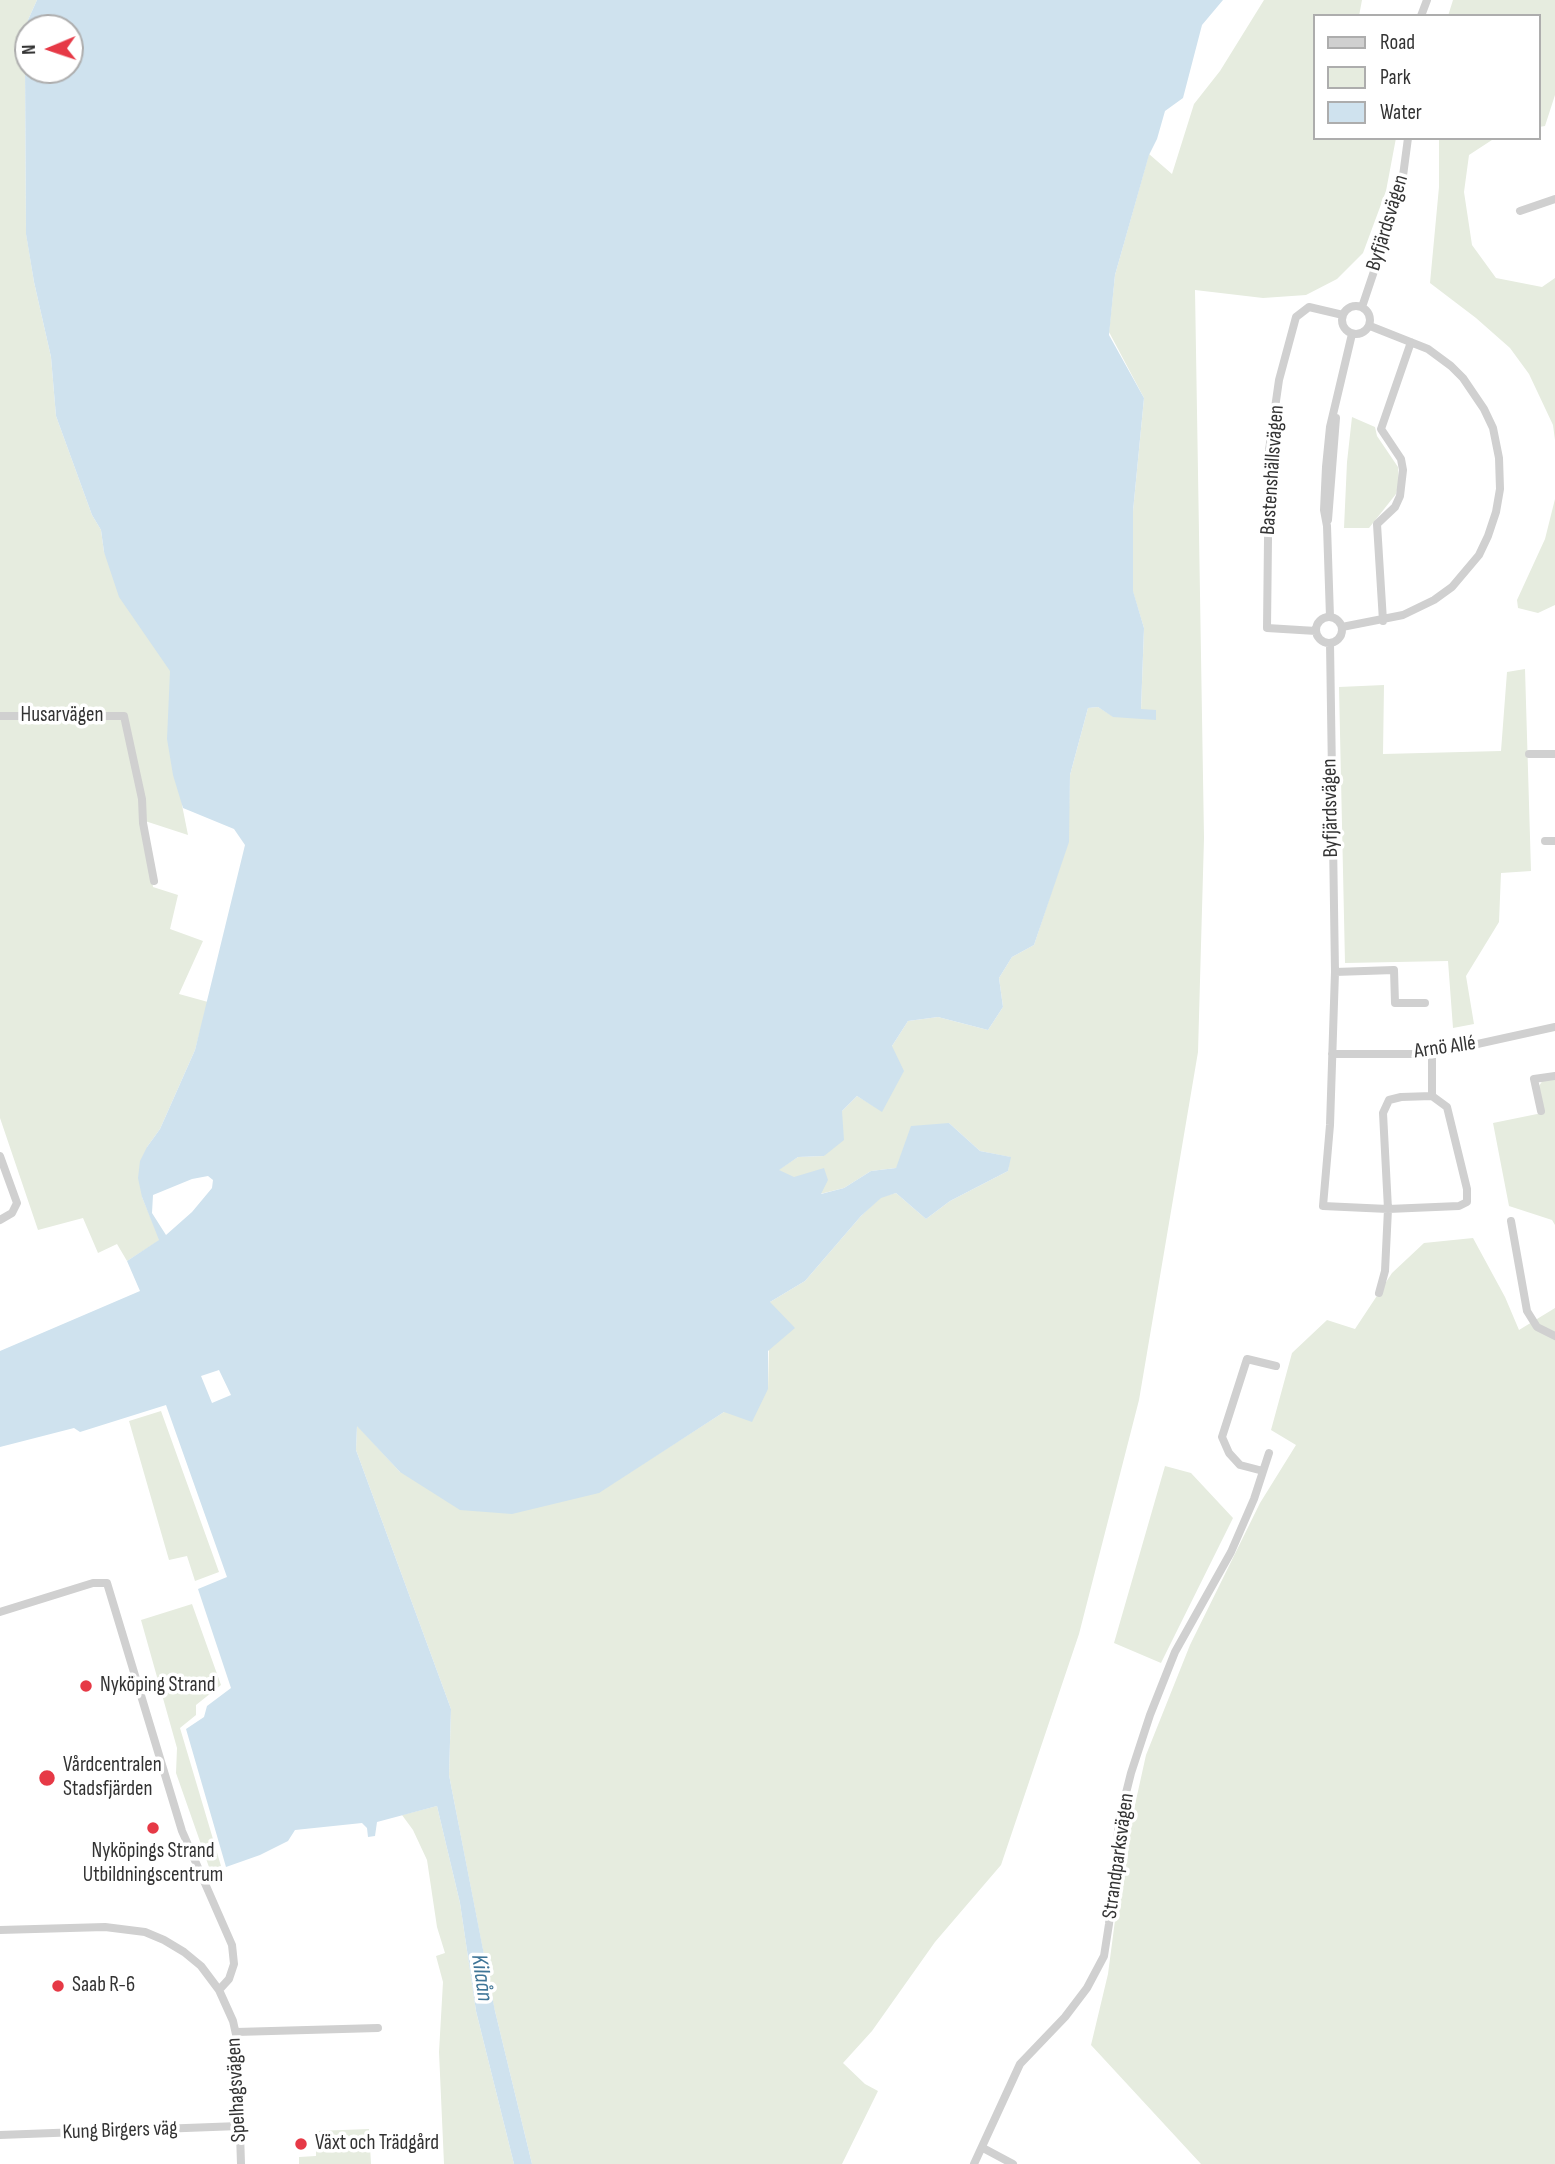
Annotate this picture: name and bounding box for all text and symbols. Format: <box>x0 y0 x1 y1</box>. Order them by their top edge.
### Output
north arrow <box>14 14 84 84</box>
legend <box>1314 14 1541 140</box>
text: Road <box>1380 30 1415 55</box>
text: N <box>18 44 41 55</box>
text: Park <box>1380 65 1411 90</box>
text: Water <box>1380 100 1422 125</box>
street label: Byfjärdsvägen <box>1361 172 1415 274</box>
street label: Bastenshällsvägen <box>1256 404 1290 536</box>
street label: Husarvägen <box>21 703 103 729</box>
street label: Byfjärdsvägen <box>1318 758 1344 858</box>
street label: Arnö Allé <box>1413 1031 1477 1065</box>
place label: Nyköping Strand <box>100 1673 215 1699</box>
marker: Nyköping Strand <box>78 1678 94 1694</box>
place label: Vårdcentralen Stadsfjärden <box>63 1753 162 1803</box>
marker: Vårdcentralen Stadsfjärden <box>37 1768 57 1788</box>
street label: Strandparksvägen <box>1098 1792 1140 1920</box>
marker: Nyköpings Strand Utbildningscentrum <box>145 1820 161 1836</box>
place label: Nyköpings Strand Utbildningscentrum <box>83 1839 223 1889</box>
water label: Kilaån <box>464 1953 498 2003</box>
place label: Saab R-6 <box>72 1973 135 1999</box>
marker: Saab R-6 <box>50 1978 66 1994</box>
street label: Spelhagsvägen <box>222 2037 252 2143</box>
street label: Kung Birgers väg <box>62 2116 178 2146</box>
place label: Växt och Trädgård <box>315 2131 439 2157</box>
marker: Växt och Trädgård <box>293 2136 309 2152</box>

